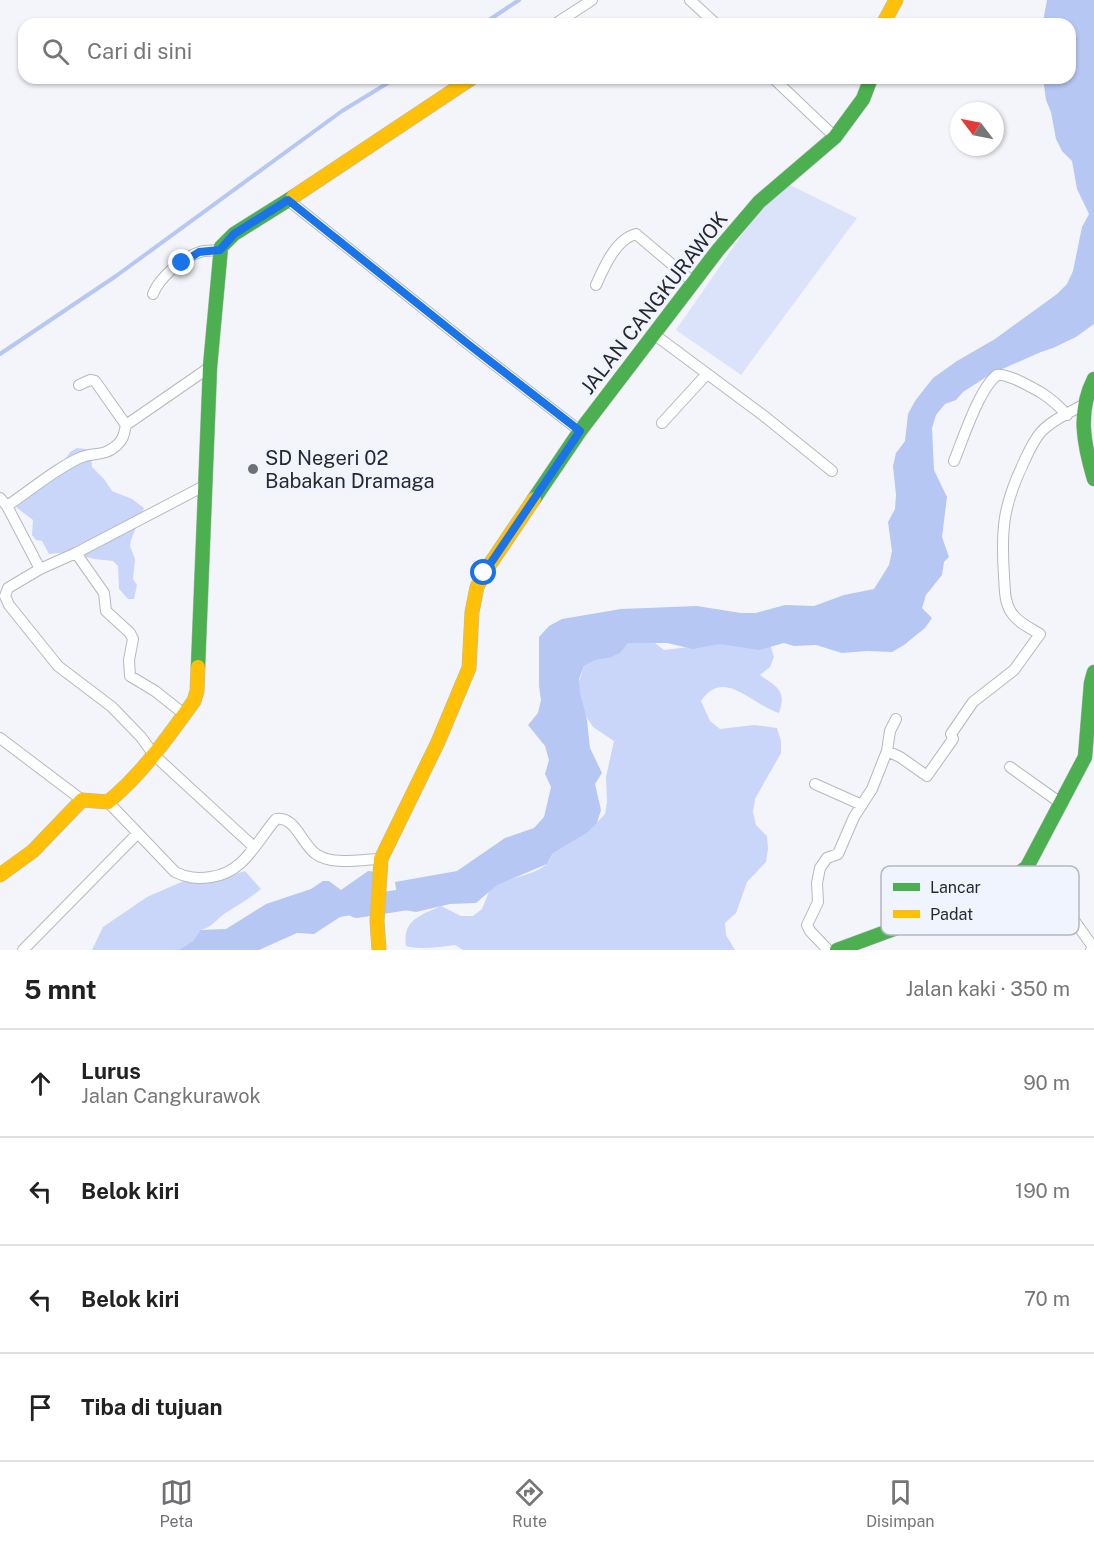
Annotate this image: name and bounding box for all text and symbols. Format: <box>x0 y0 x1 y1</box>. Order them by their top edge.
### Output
search box <box>18 18 1076 84</box>
icon: search <box>39 35 72 68</box>
text: Cari di sini <box>87 38 192 64</box>
north arrow <box>950 102 1004 156</box>
street label: JALAN CANGKURAWOK <box>575 207 733 399</box>
route end <box>168 249 194 275</box>
place label: SD Negeri 02 Babakan Dramaga <box>265 446 435 493</box>
marker: SD Negeri 02 Babakan Dramaga <box>246 462 260 476</box>
route start <box>470 559 496 585</box>
legend <box>881 866 1079 935</box>
text: Lancar <box>930 878 981 897</box>
text: Padat <box>930 905 973 924</box>
text: 5 mnt <box>24 974 96 1005</box>
text: Jalan kaki · 350 m <box>906 977 1070 1001</box>
text: Lurus <box>81 1058 141 1084</box>
icon: ahead <box>24 1067 57 1100</box>
text: 90 m <box>1023 1071 1070 1095</box>
text: Jalan Cangkurawok <box>81 1084 261 1108</box>
icon: left <box>24 1175 57 1208</box>
text: Belok kiri <box>81 1178 179 1204</box>
text: 190 m <box>1015 1179 1070 1203</box>
icon: left <box>24 1283 57 1316</box>
text: Belok kiri <box>81 1286 179 1312</box>
text: 70 m <box>1024 1287 1070 1311</box>
icon: arrive <box>24 1391 57 1424</box>
text: Tiba di tujuan <box>81 1394 222 1420</box>
tab: Peta <box>159 1476 193 1531</box>
tab: Rute <box>512 1476 547 1531</box>
tab: Disimpan <box>866 1476 935 1531</box>

